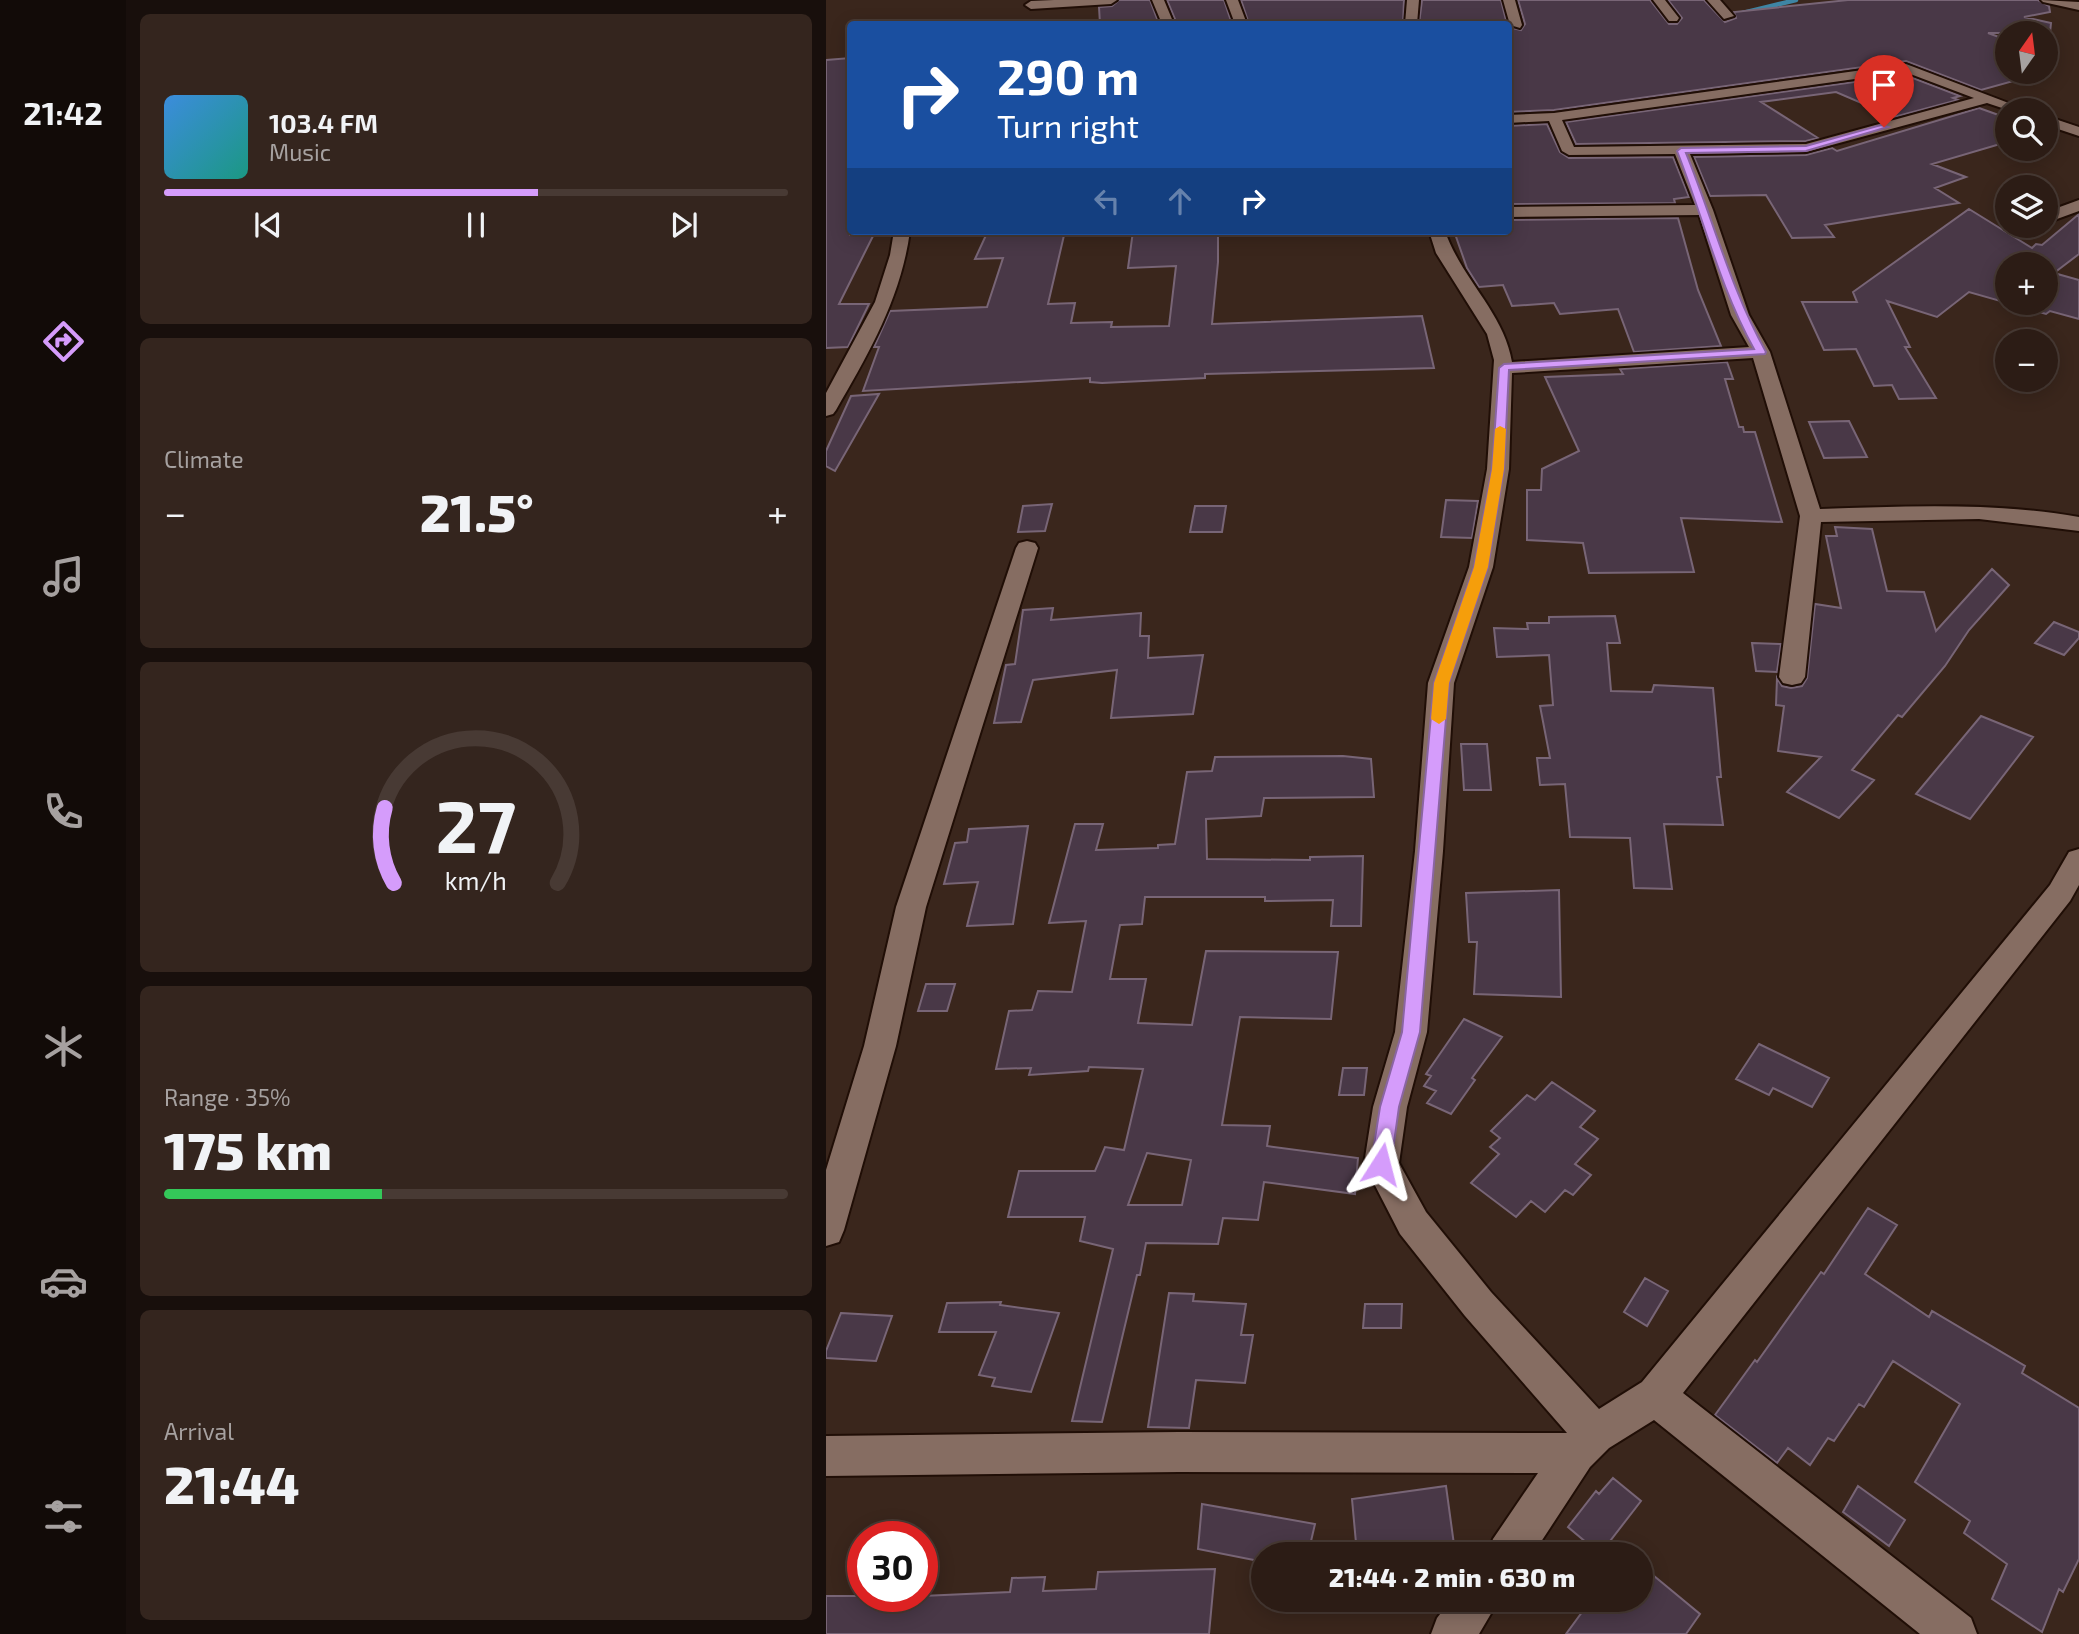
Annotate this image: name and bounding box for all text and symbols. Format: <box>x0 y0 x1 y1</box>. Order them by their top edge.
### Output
north arrow <box>1995 21 2058 84</box>
map controls <box>1995 21 2058 392</box>
text: 290 m <box>997 46 1139 105</box>
icon: right <box>882 49 973 140</box>
pin <box>1854 55 1914 127</box>
icon: arrive <box>1865 66 1903 104</box>
text: 21:42 <box>23 93 103 131</box>
button: search <box>1995 98 2058 161</box>
text: Turn right <box>997 106 1139 144</box>
text: 103.4 FM <box>269 107 378 138</box>
text: Music <box>269 138 331 166</box>
button: layers <box>1995 175 2058 238</box>
icon: left <box>1088 182 1126 220</box>
icon: ahead <box>1161 182 1199 220</box>
icon: right <box>1234 182 1272 220</box>
icon: previous <box>249 206 287 244</box>
icon: pause <box>457 206 495 244</box>
icon: next <box>665 206 703 244</box>
button: + <box>1995 252 2058 315</box>
icon: directions <box>39 317 88 366</box>
button: − <box>1995 329 2058 392</box>
text: Climate <box>164 445 244 473</box>
text: 21.5° <box>420 480 534 542</box>
text: − <box>164 489 186 535</box>
text: + <box>767 489 788 535</box>
icon: music <box>39 552 88 601</box>
text: 27 <box>436 780 516 868</box>
icon: phone <box>39 787 88 836</box>
text: km/h <box>445 865 507 895</box>
icon: climate <box>39 1022 88 1071</box>
text: Range · 35% <box>164 1083 291 1111</box>
text: 175 km <box>164 1118 332 1180</box>
position arrow <box>1344 1127 1418 1201</box>
icon: car <box>39 1257 88 1306</box>
text: Arrival <box>164 1417 234 1445</box>
text: 21:44 <box>164 1452 300 1514</box>
icon: filters <box>39 1492 88 1541</box>
speed limit sign: 30 <box>847 1521 938 1612</box>
text: 21:44 · 2 min · 630 m <box>1329 1561 1575 1592</box>

